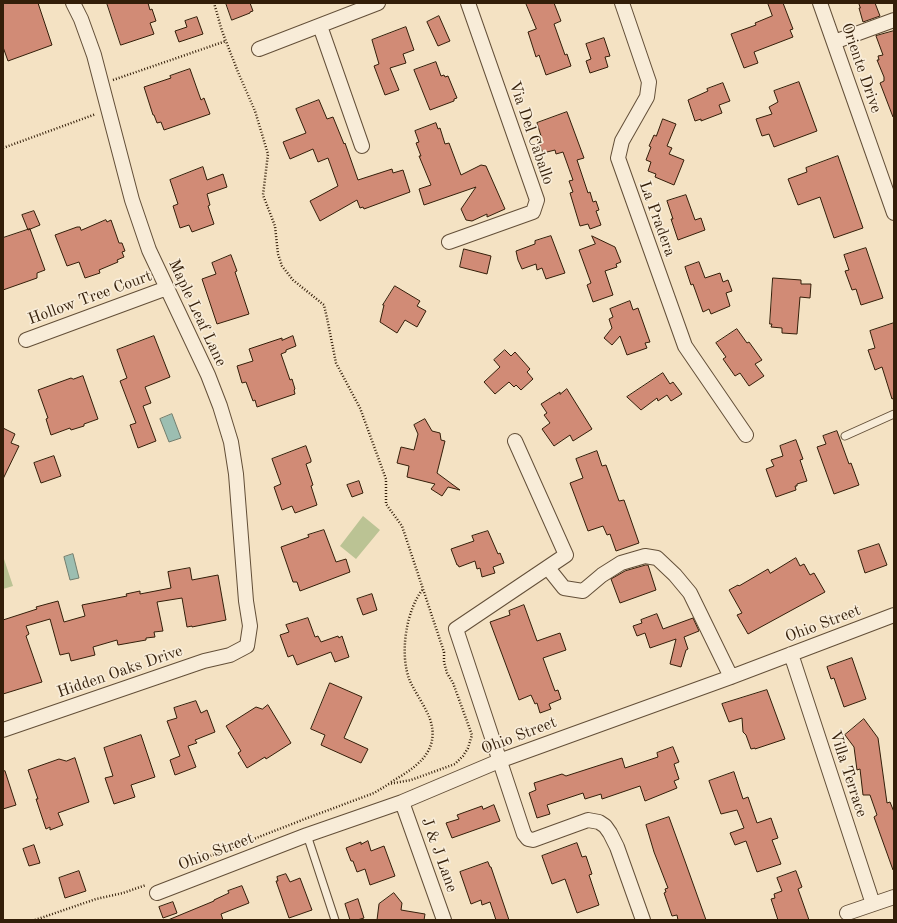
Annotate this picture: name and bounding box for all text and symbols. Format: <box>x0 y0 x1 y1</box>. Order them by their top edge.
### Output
street label: Oriente Drive <box>837 20 885 116</box>
street label: Via Del Caballo <box>504 79 558 187</box>
street label: La Pradera <box>635 179 679 259</box>
street label: Maple Leaf Lane <box>164 256 230 370</box>
street label: Hollow Tree Court <box>25 267 155 329</box>
street label: Ohio Street <box>783 601 863 647</box>
street label: Hidden Oaks Drive <box>55 642 185 702</box>
street label: Ohio Street <box>479 713 559 759</box>
street label: Villa Terrace <box>825 728 871 820</box>
street label: J & J Lane <box>417 815 461 895</box>
street label: Ohio Street <box>176 829 256 875</box>

